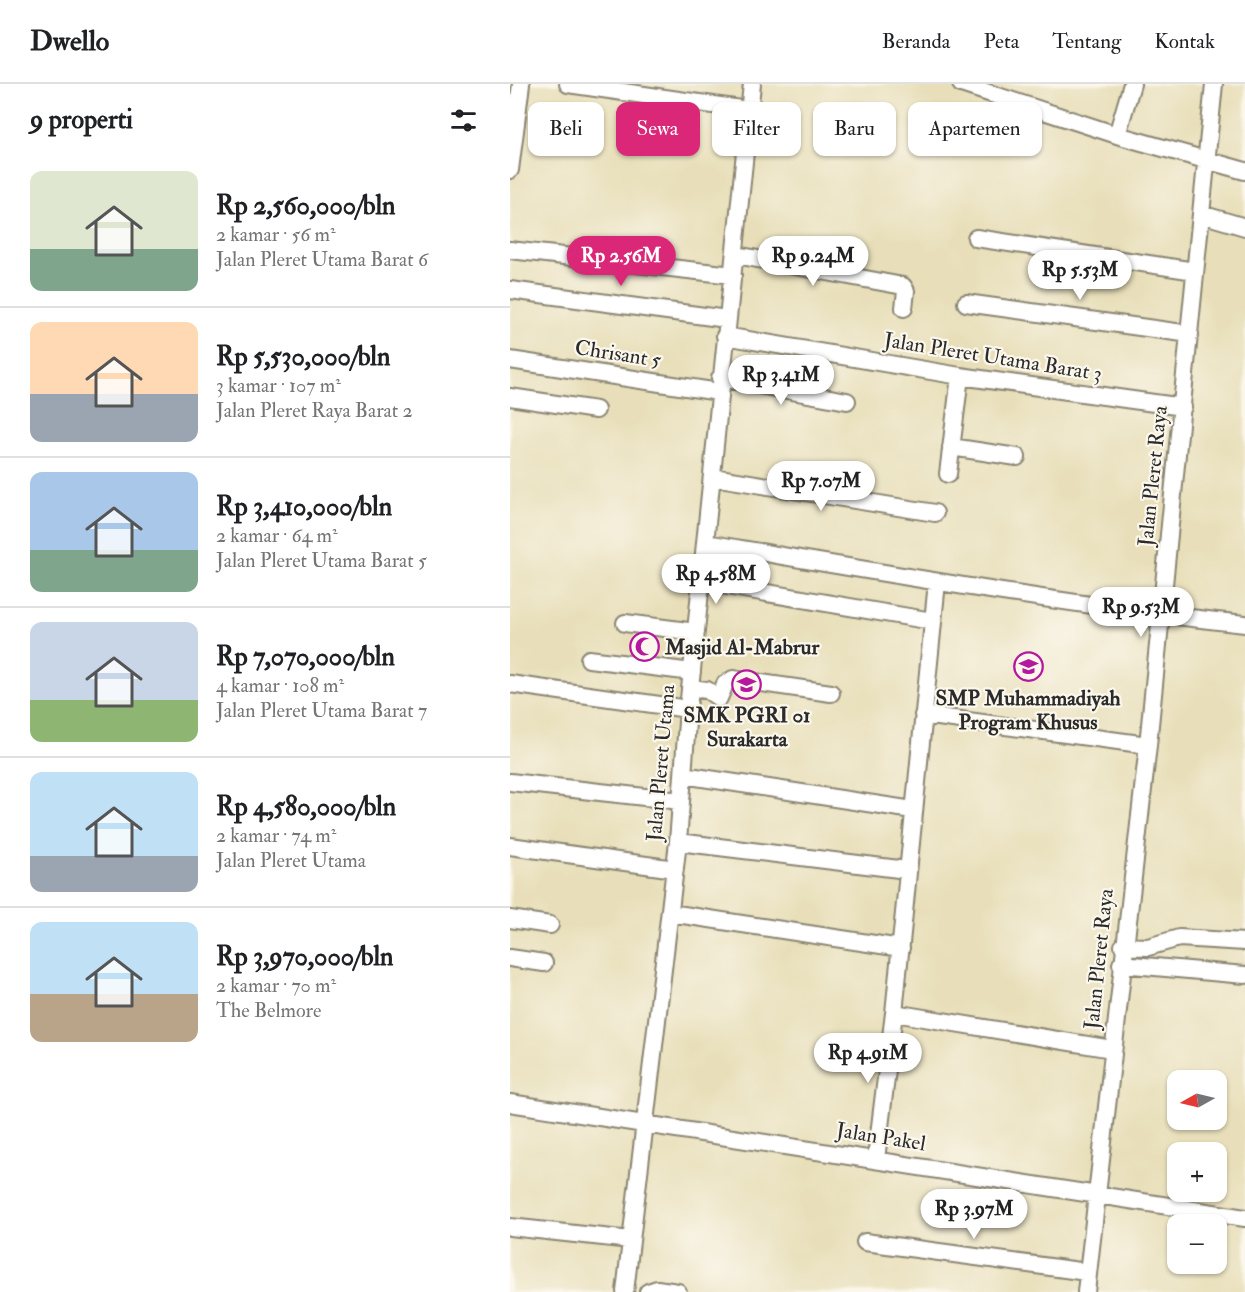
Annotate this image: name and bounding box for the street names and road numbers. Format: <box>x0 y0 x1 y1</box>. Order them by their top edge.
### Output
street label: Jalan Pleret Utama Barat 3 <box>881 326 1104 388</box>
street label: Chrisant 5 <box>573 334 664 374</box>
street label: Jalan Pleret Raya <box>1132 404 1174 549</box>
street label: Jalan Pleret Utama <box>641 683 681 844</box>
street label: Jalan Pleret Raya <box>1078 887 1120 1032</box>
street label: Jalan Pakel <box>833 1116 928 1157</box>

